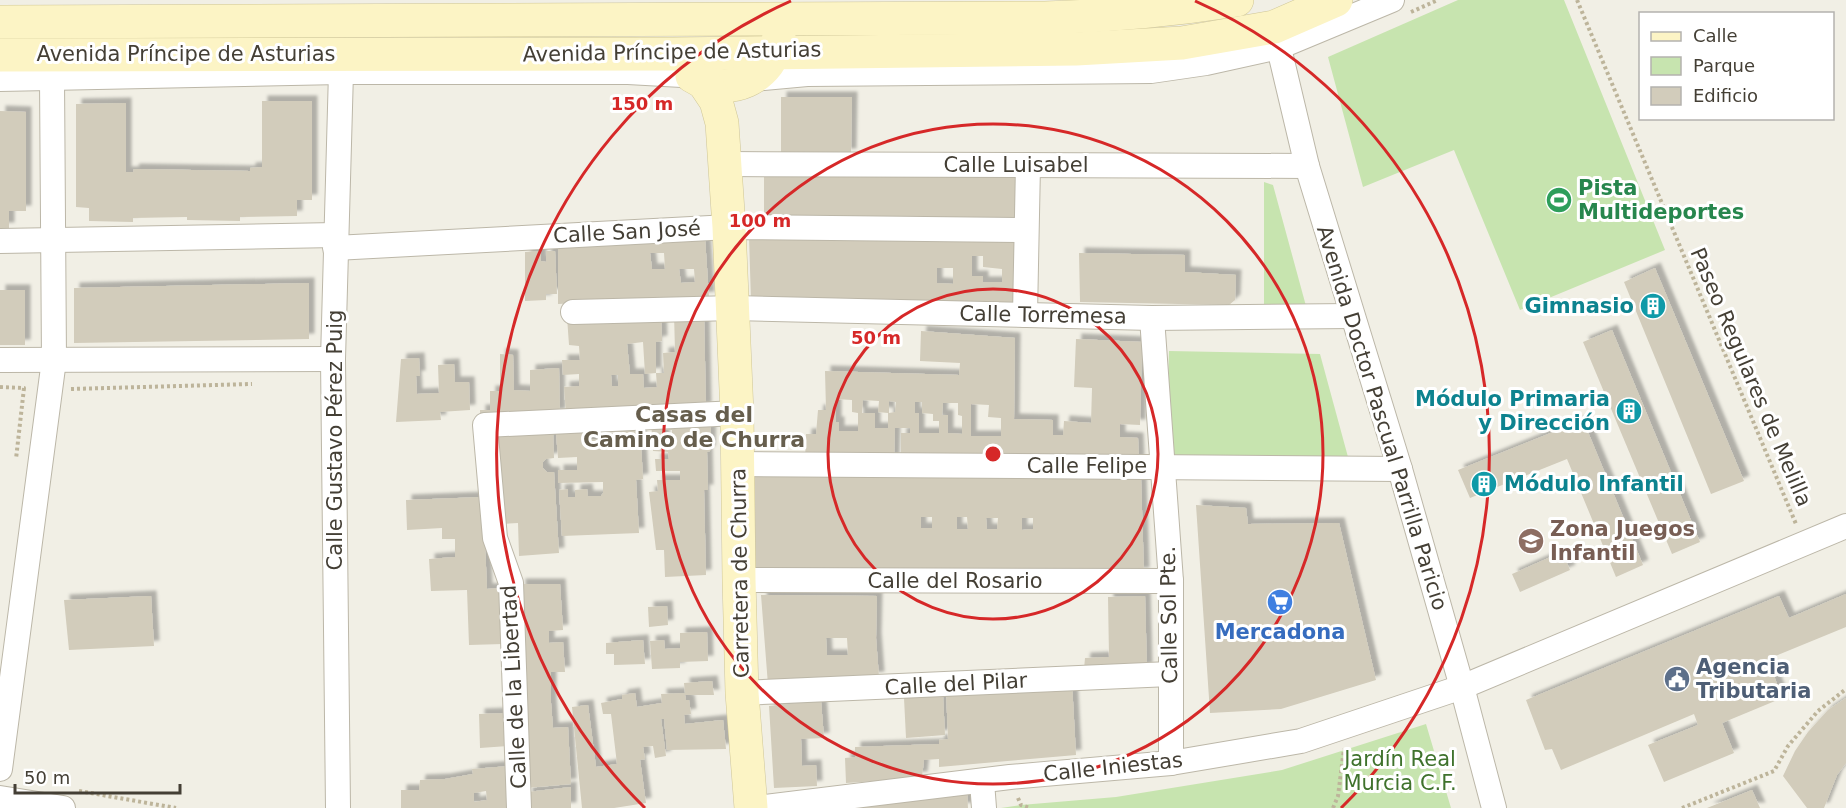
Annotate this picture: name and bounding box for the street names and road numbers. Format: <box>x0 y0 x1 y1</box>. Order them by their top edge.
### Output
street label: Avenida Príncipe de Asturias <box>522 37 822 67</box>
street label: Avenida Príncipe de Asturias <box>37 42 335 66</box>
street label: Calle Luisabel <box>943 153 1089 177</box>
street label: Calle San José <box>553 216 701 248</box>
street label: Avenida Doctor Pascual Parrilla Paricio <box>1312 223 1452 613</box>
street label: Paseo Regulares de Melilla <box>1685 244 1817 510</box>
street label: Calle Torremesa <box>959 302 1127 328</box>
street label: Calle Gustavo Pérez Puig <box>323 310 347 570</box>
street label: Calle Felipe <box>1027 454 1147 478</box>
street label: Carretera de Churra <box>726 468 754 678</box>
street label: Calle Sol Pte. <box>1156 546 1182 684</box>
street label: Calle del Rosario <box>867 569 1043 593</box>
street label: Calle de la Libertad <box>497 585 531 789</box>
street label: Calle del Pilar <box>884 668 1028 700</box>
street label: Calle Iniestas <box>1042 748 1184 786</box>

